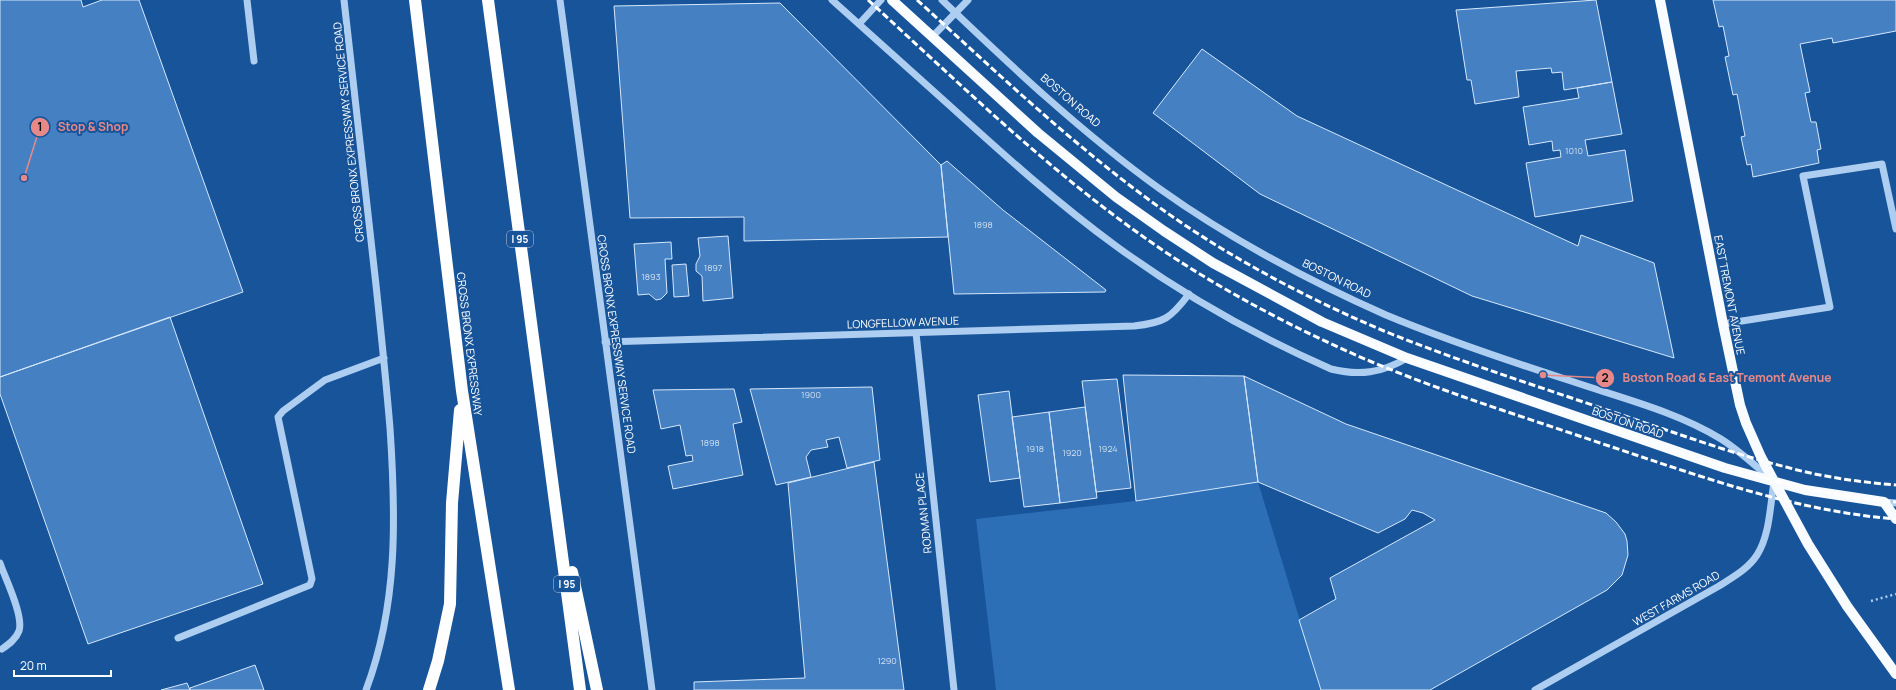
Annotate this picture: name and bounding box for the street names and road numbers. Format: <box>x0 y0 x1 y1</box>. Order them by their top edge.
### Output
street label: CROSS BRONX EXPRESSWAY SERVICE ROAD <box>329 21 367 243</box>
street label: BOSTON ROAD <box>1038 70 1104 130</box>
road number: I 95 <box>507 231 533 247</box>
street label: CROSS BRONX EXPRESSWAY SERVICE ROAD <box>594 234 640 454</box>
street label: EAST TREMONT AVENUE <box>1711 234 1749 356</box>
street label: BOSTON ROAD <box>1300 255 1374 301</box>
street label: CROSS BRONX EXPRESSWAY <box>454 271 486 418</box>
street label: LONGFELLOW AVENUE <box>847 313 959 331</box>
street label: BOSTON ROAD <box>1590 403 1666 441</box>
street label: RODMAN PLACE <box>911 472 935 554</box>
street label: WEST FARMS ROAD <box>1630 567 1722 629</box>
road number: I 95 <box>554 576 580 592</box>

